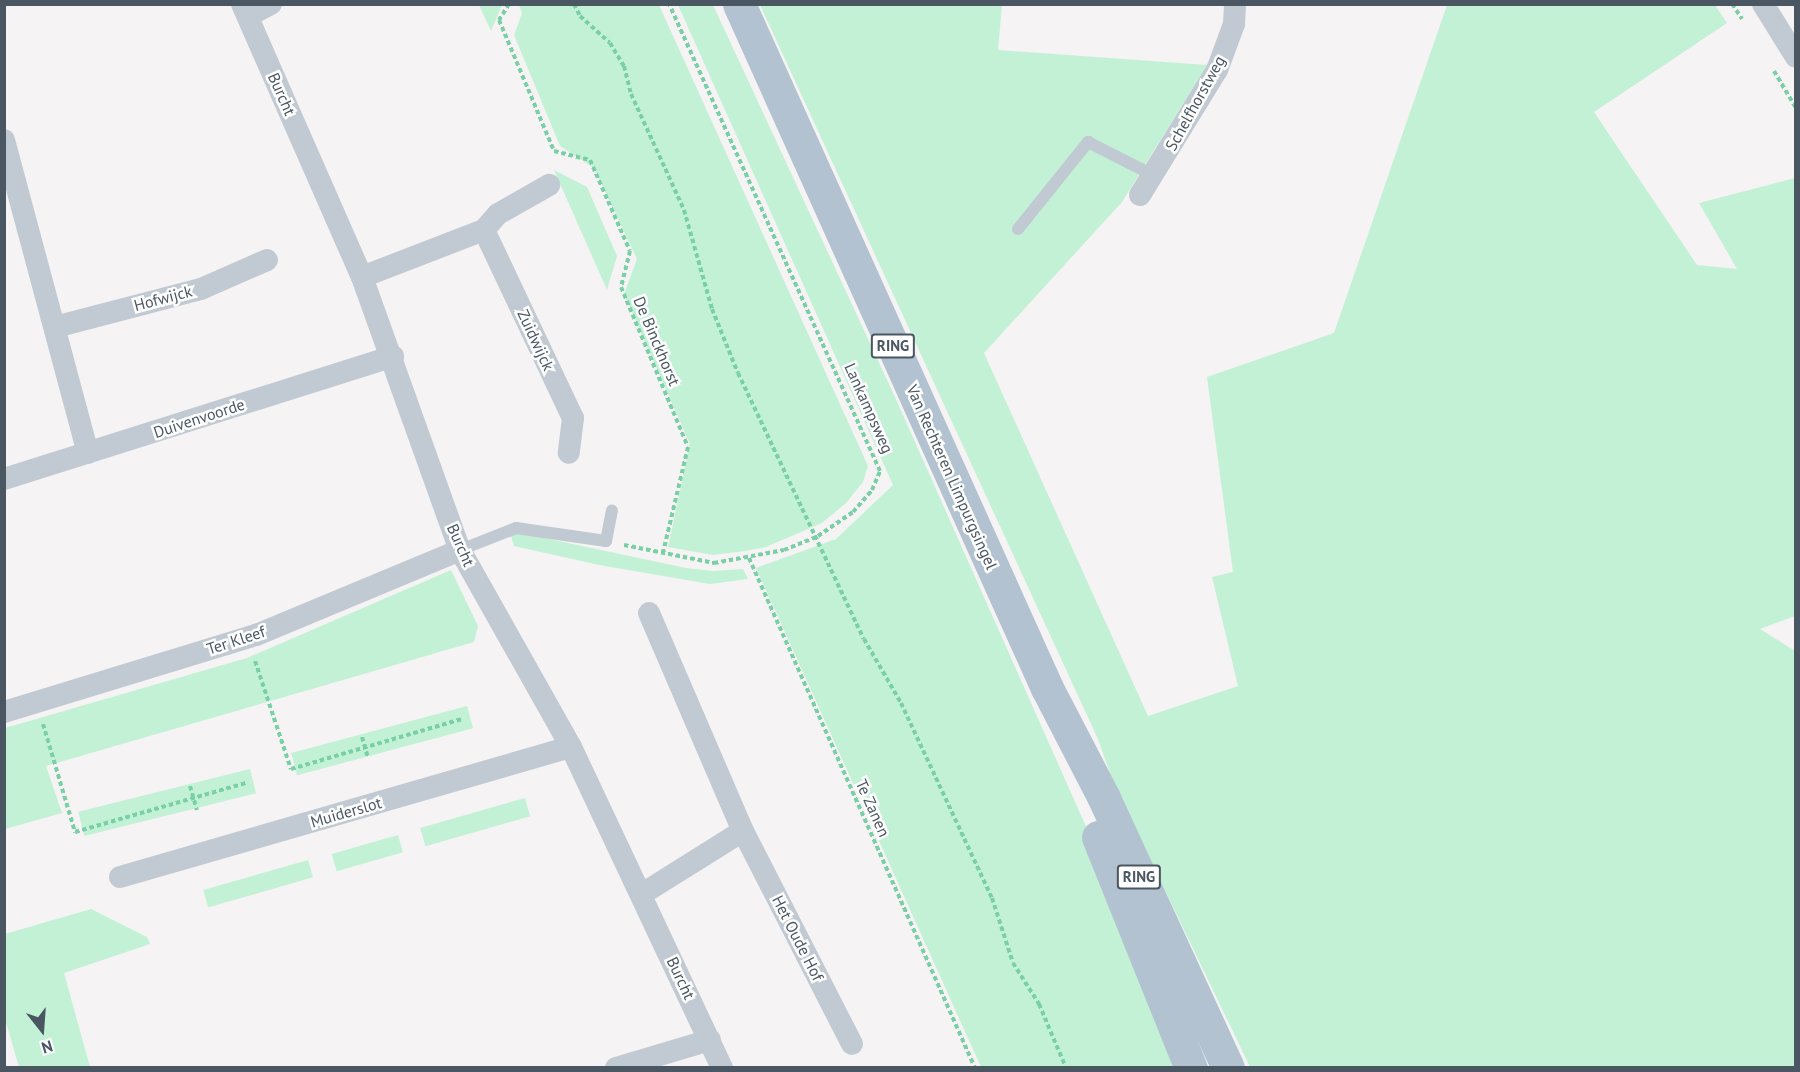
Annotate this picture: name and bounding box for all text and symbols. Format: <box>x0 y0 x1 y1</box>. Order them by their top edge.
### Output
street label: Schelfhorstweg <box>1161 52 1229 154</box>
street label: Burcht <box>264 70 300 118</box>
street label: Hofwijck <box>132 281 194 315</box>
street label: De Binckhorst <box>630 293 684 389</box>
street label: Zuidwijck <box>514 306 558 374</box>
road number: RING <box>870 334 916 358</box>
street label: Lankampsweg <box>841 360 897 456</box>
street label: Van Rechteren Limpurgsingel <box>903 382 1001 572</box>
street label: Duivenvoorde <box>151 394 247 442</box>
street label: Burcht <box>443 521 479 569</box>
street label: Ter Kleef <box>204 622 268 658</box>
street label: Te Zanen <box>852 776 894 840</box>
street label: Muiderslot <box>308 793 384 831</box>
road number: RING <box>1116 865 1162 889</box>
street label: Het Oude Hof <box>768 892 828 984</box>
street label: Burcht <box>663 954 699 1002</box>
north arrow <box>12 1000 72 1060</box>
text: N <box>39 1036 55 1058</box>

